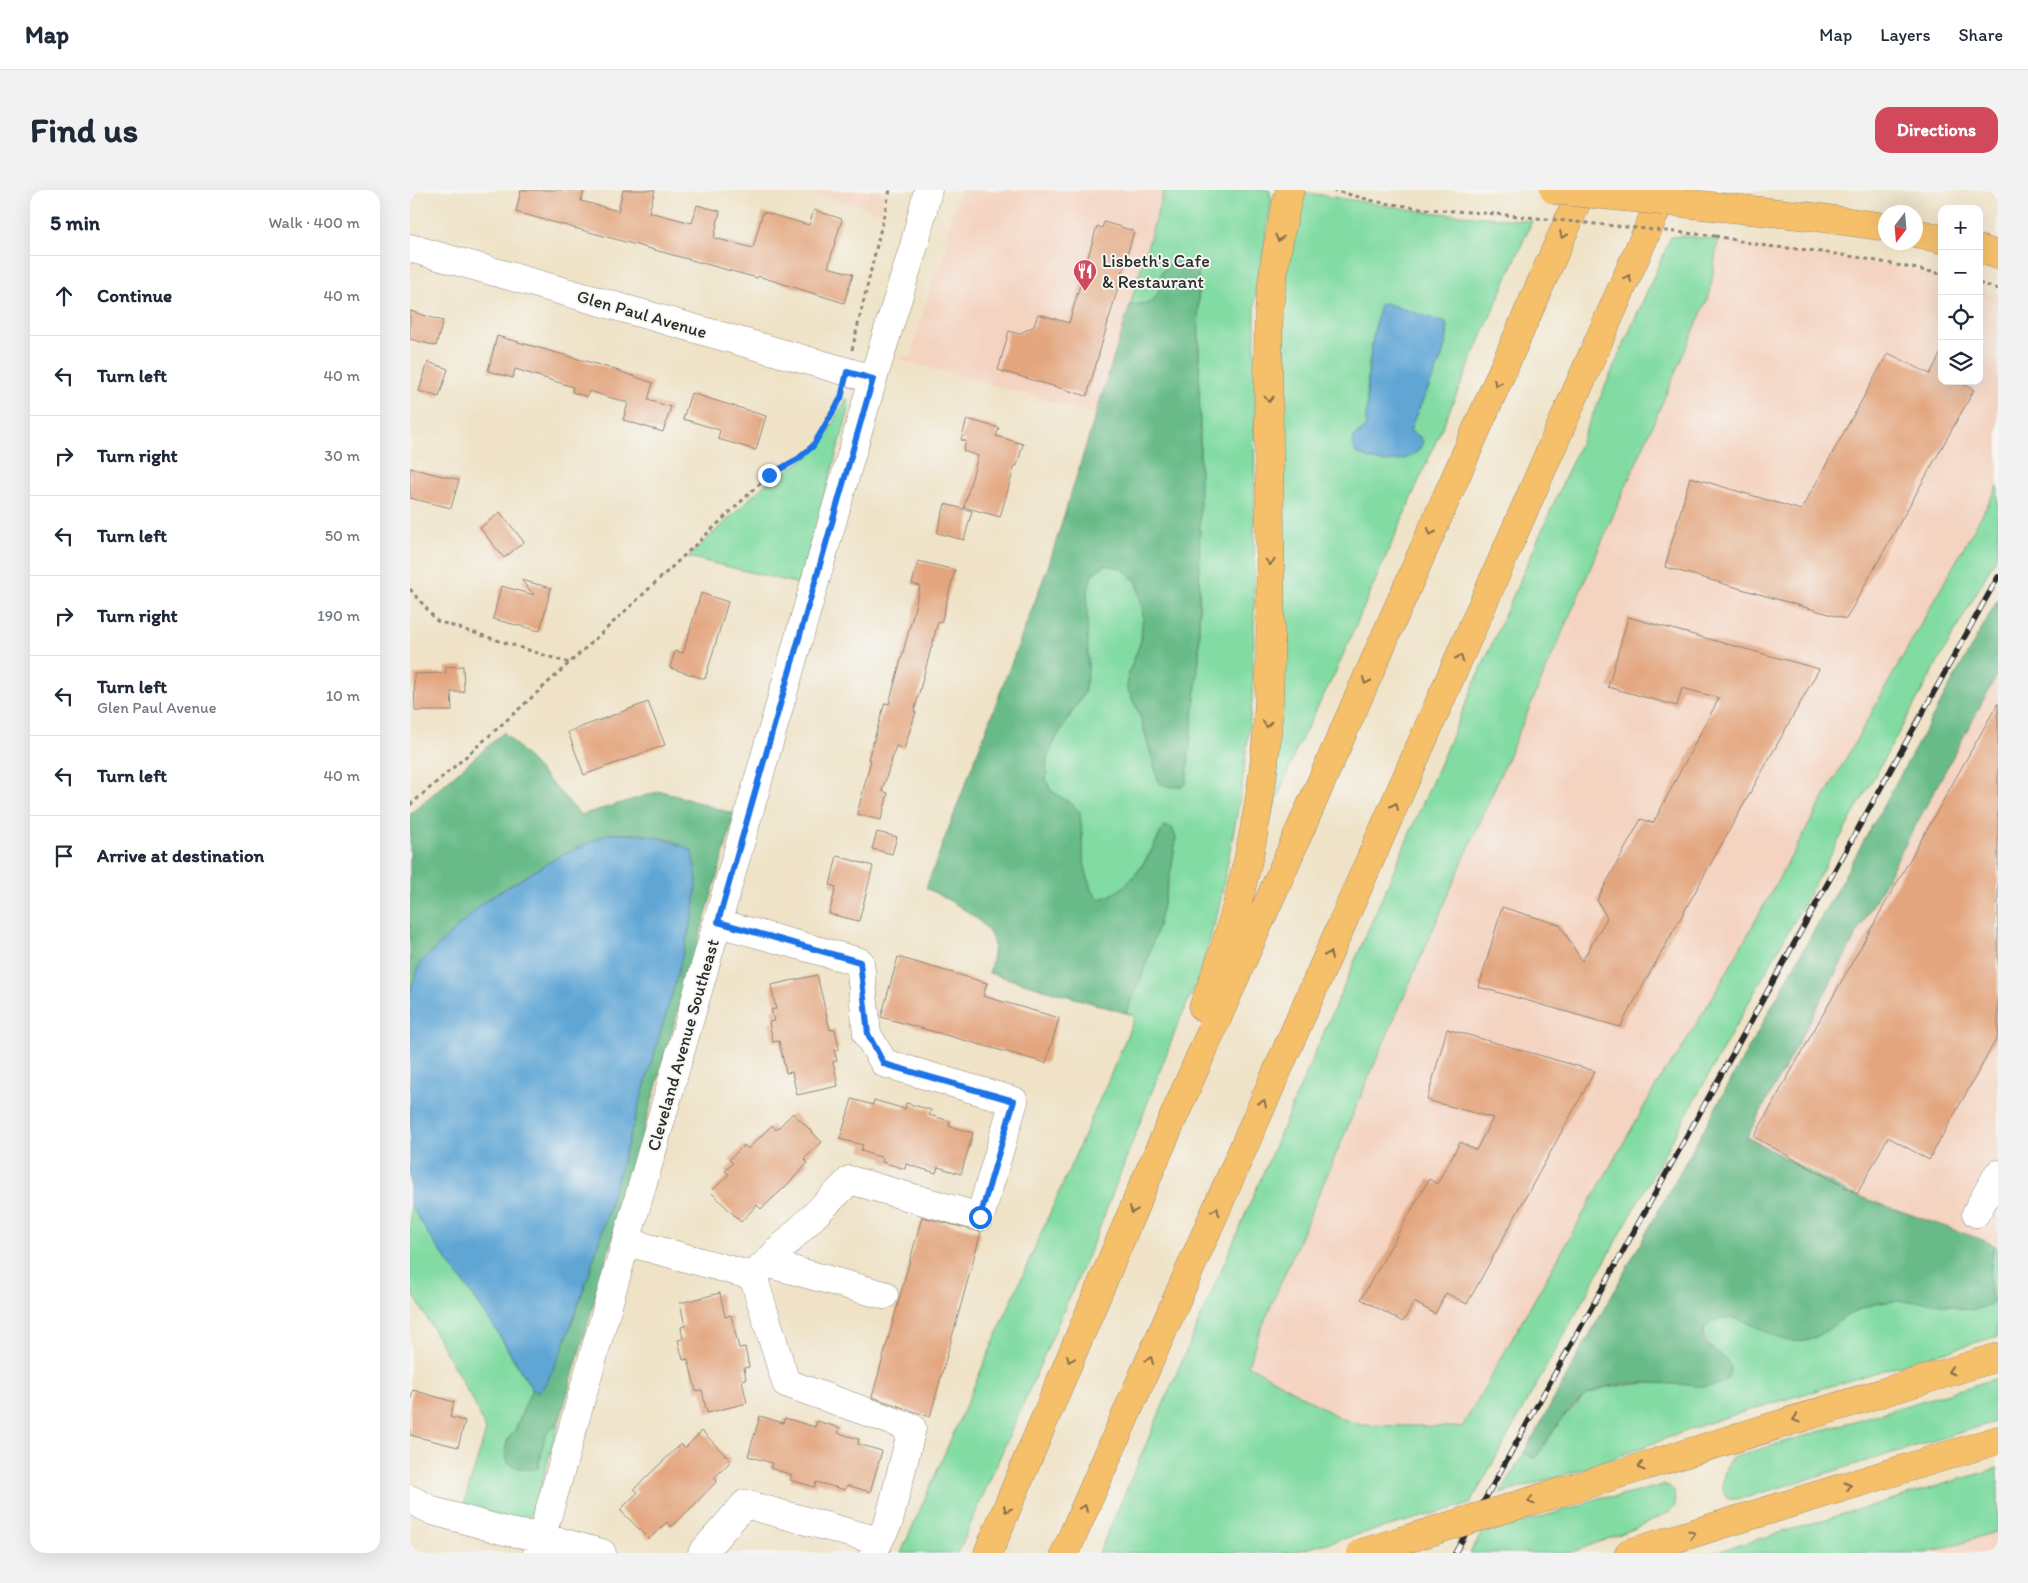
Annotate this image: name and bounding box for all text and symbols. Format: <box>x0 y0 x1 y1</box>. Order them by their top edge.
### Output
text: Map <box>25 20 69 49</box>
text: Map <box>1819 24 1852 46</box>
text: Layers <box>1880 24 1930 46</box>
text: Share <box>1958 24 2003 46</box>
button: Directions <box>1875 107 1998 153</box>
text: Find us <box>30 109 138 151</box>
north arrow <box>1878 205 1923 250</box>
map controls <box>1938 205 1983 385</box>
button: + <box>1938 205 1983 250</box>
text: 5 min <box>50 210 100 235</box>
text: Walk · 400 m <box>268 213 360 232</box>
one-way arrow <box>1558 230 1569 239</box>
one-way arrow <box>1274 233 1285 242</box>
place label: Lisbeth's Cafe & Restaurant <box>1102 250 1210 293</box>
button: − <box>1938 250 1983 295</box>
restaurant icon: Lisbeth's Cafe & Restaurant <box>1072 258 1098 292</box>
one-way arrow <box>1622 274 1633 283</box>
icon: ahead <box>50 282 78 310</box>
text: Continue <box>97 284 172 307</box>
street label: Glen Paul Avenue <box>574 285 710 343</box>
text: 40 m <box>323 286 360 305</box>
button: locate <box>1938 295 1983 340</box>
button: layers <box>1938 340 1983 385</box>
icon: left <box>50 362 78 390</box>
text: Turn left <box>97 364 167 387</box>
text: 40 m <box>323 366 360 385</box>
one-way arrow <box>1493 378 1503 387</box>
one-way arrow <box>1264 396 1274 404</box>
icon: right <box>50 442 78 470</box>
text: Turn right <box>97 444 178 467</box>
text: 30 m <box>324 446 360 465</box>
route end <box>758 464 781 487</box>
icon: left <box>50 522 78 550</box>
text: Turn left <box>97 524 167 547</box>
text: 50 m <box>325 526 360 545</box>
one-way arrow <box>1427 527 1438 536</box>
one-way arrow <box>1265 558 1275 566</box>
icon: right <box>50 602 78 630</box>
text: Turn right <box>97 604 178 627</box>
text: 190 m <box>317 606 360 625</box>
one-way arrow <box>1454 654 1465 663</box>
text: Turn left <box>97 675 167 698</box>
one-way arrow <box>1361 676 1372 685</box>
icon: left <box>50 682 78 710</box>
text: 10 m <box>326 686 360 705</box>
text: Glen Paul Avenue <box>97 698 216 717</box>
one-way arrow <box>1262 720 1273 728</box>
icon: left <box>50 762 78 790</box>
text: Turn left <box>97 764 167 787</box>
text: 40 m <box>323 766 360 785</box>
one-way arrow <box>1388 802 1399 811</box>
icon: arrive <box>50 842 78 870</box>
text: Arrive at destination <box>97 844 264 867</box>
street label: Cleveland Avenue Southeast <box>642 936 724 1154</box>
one-way arrow <box>1323 951 1333 960</box>
one-way arrow <box>1257 1099 1268 1108</box>
one-way arrow <box>1129 1205 1140 1214</box>
route start <box>969 1206 992 1229</box>
one-way arrow <box>1209 1207 1220 1216</box>
one-way arrow <box>1066 1354 1076 1363</box>
one-way arrow <box>1144 1356 1154 1365</box>
one-way arrow <box>1948 1365 1956 1375</box>
one-way arrow <box>1792 1413 1801 1423</box>
one-way arrow <box>1637 1461 1645 1471</box>
one-way arrow <box>1843 1482 1851 1492</box>
one-way arrow <box>1527 1495 1535 1505</box>
one-way arrow <box>1002 1504 1013 1513</box>
one-way arrow <box>1078 1504 1089 1513</box>
one-way arrow <box>1688 1529 1696 1539</box>

